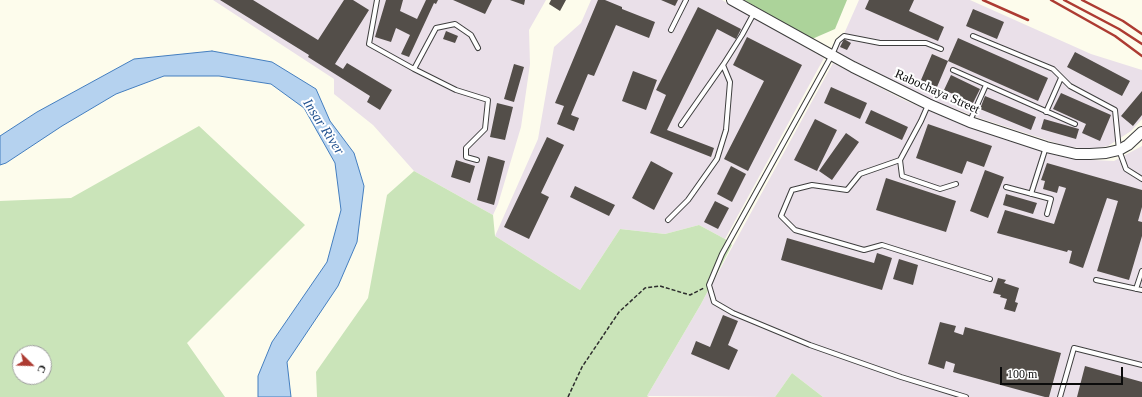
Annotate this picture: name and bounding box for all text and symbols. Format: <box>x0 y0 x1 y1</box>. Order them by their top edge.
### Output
street label: Rabochaya Street <box>892 66 982 118</box>
water label: Insar River <box>299 96 347 158</box>
north arrow <box>12 345 52 385</box>
scale bar <box>1002 359 1125 385</box>
text: С <box>35 363 49 375</box>
text: 100 m <box>1007 367 1037 381</box>

